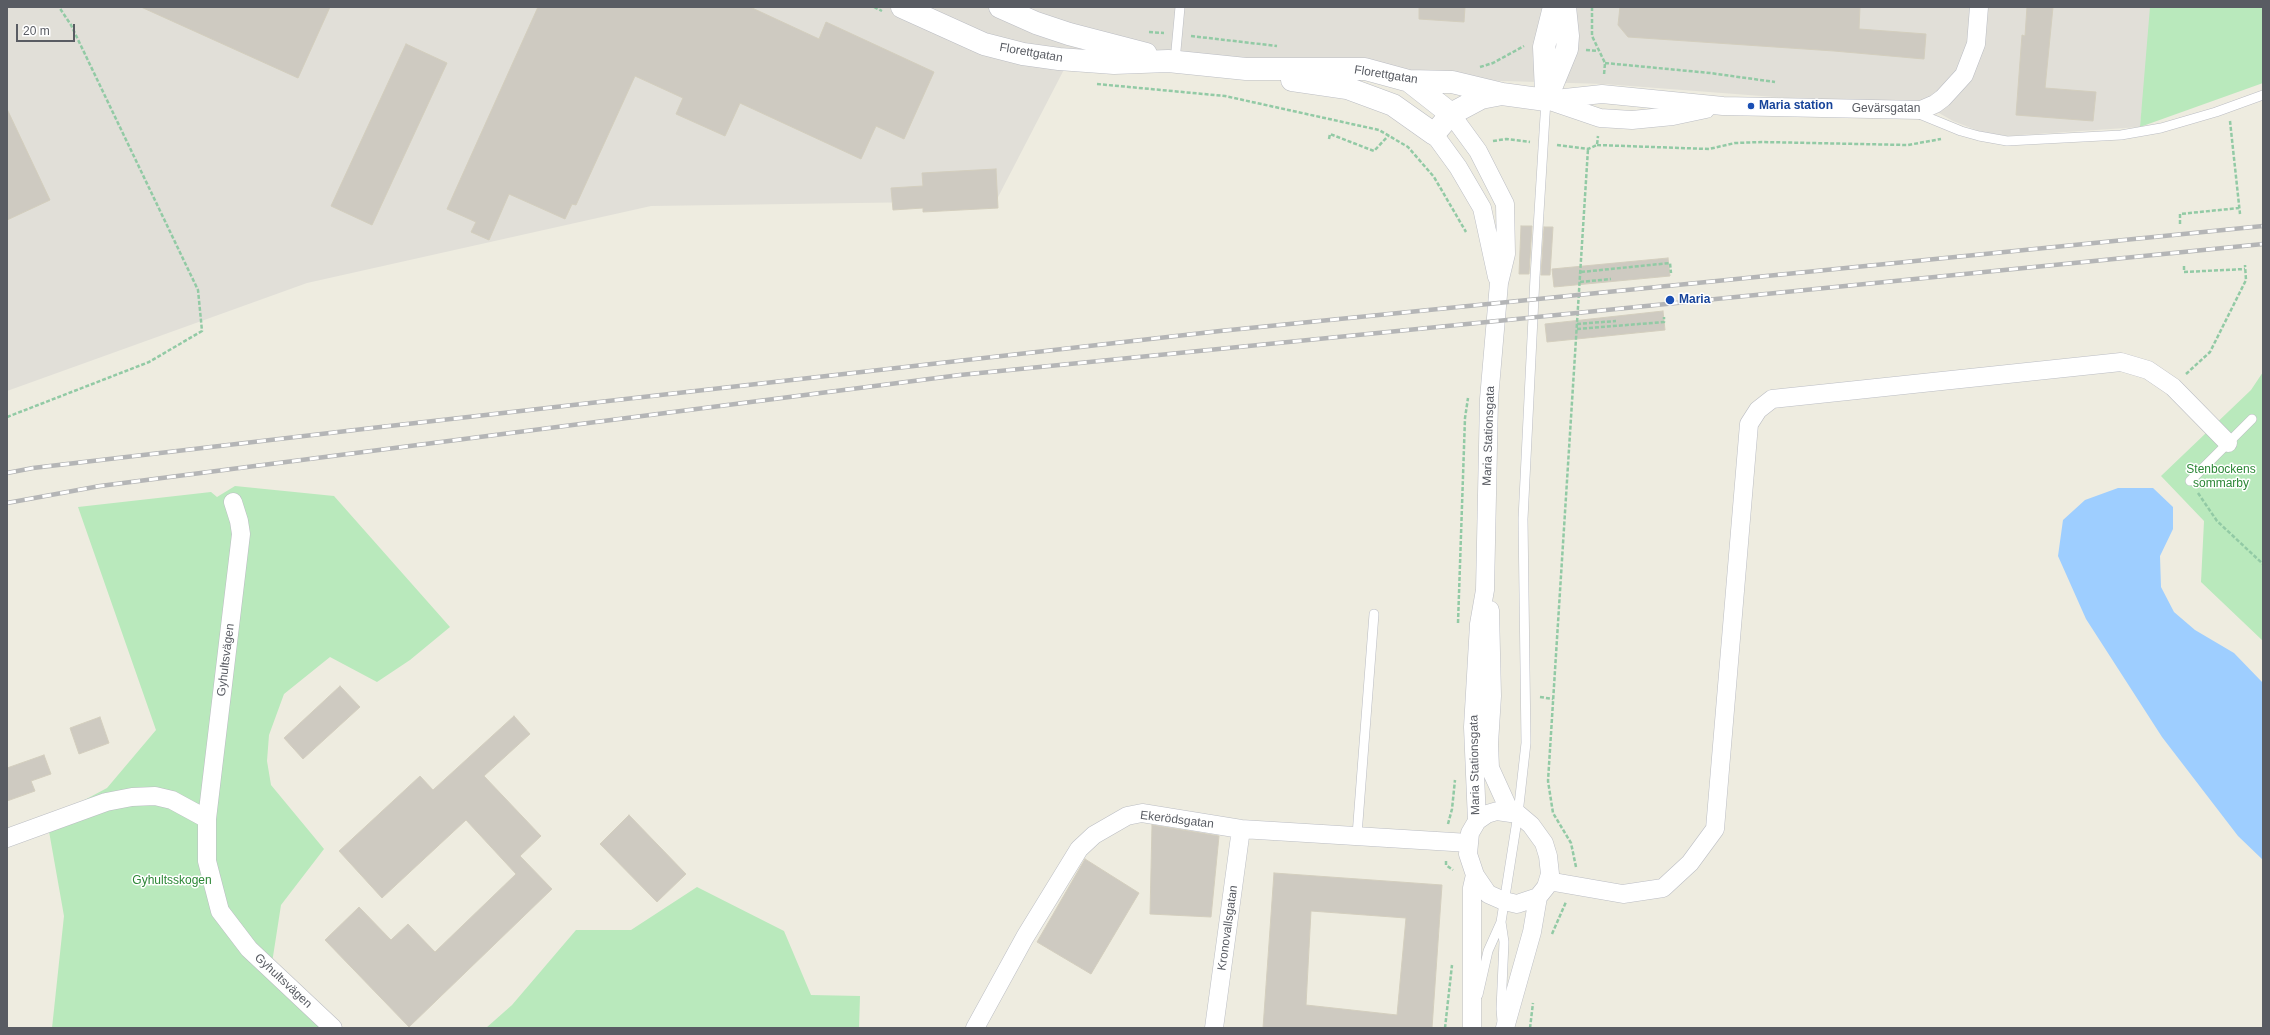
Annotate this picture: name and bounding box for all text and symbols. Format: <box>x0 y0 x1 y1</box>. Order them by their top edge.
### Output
scale bar <box>18 16 77 42</box>
text: 20 m <box>23 24 50 38</box>
street label: Florettgatan <box>998 40 1064 66</box>
street label: Florettgatan <box>1353 63 1419 87</box>
place label: Maria station <box>1759 99 1833 113</box>
marker: Maria station <box>1746 101 1756 111</box>
street label: Gevärsgatan <box>1852 102 1920 116</box>
place label: Maria <box>1679 293 1710 307</box>
marker: Maria <box>1664 294 1676 306</box>
street label: Maria Stationsgata <box>1480 386 1498 486</box>
park label: Stenbockens sommarby <box>2186 463 2256 491</box>
street label: Gyhultsvägen <box>214 623 238 697</box>
street label: Maria Stationsgata <box>1467 715 1483 815</box>
street label: Ekerödsgatan <box>1139 808 1215 832</box>
park label: Gyhultsskogen <box>132 874 212 888</box>
street label: Kronovallsgatan <box>1215 884 1241 972</box>
street label: Gyhultsvägen <box>251 951 315 1011</box>

